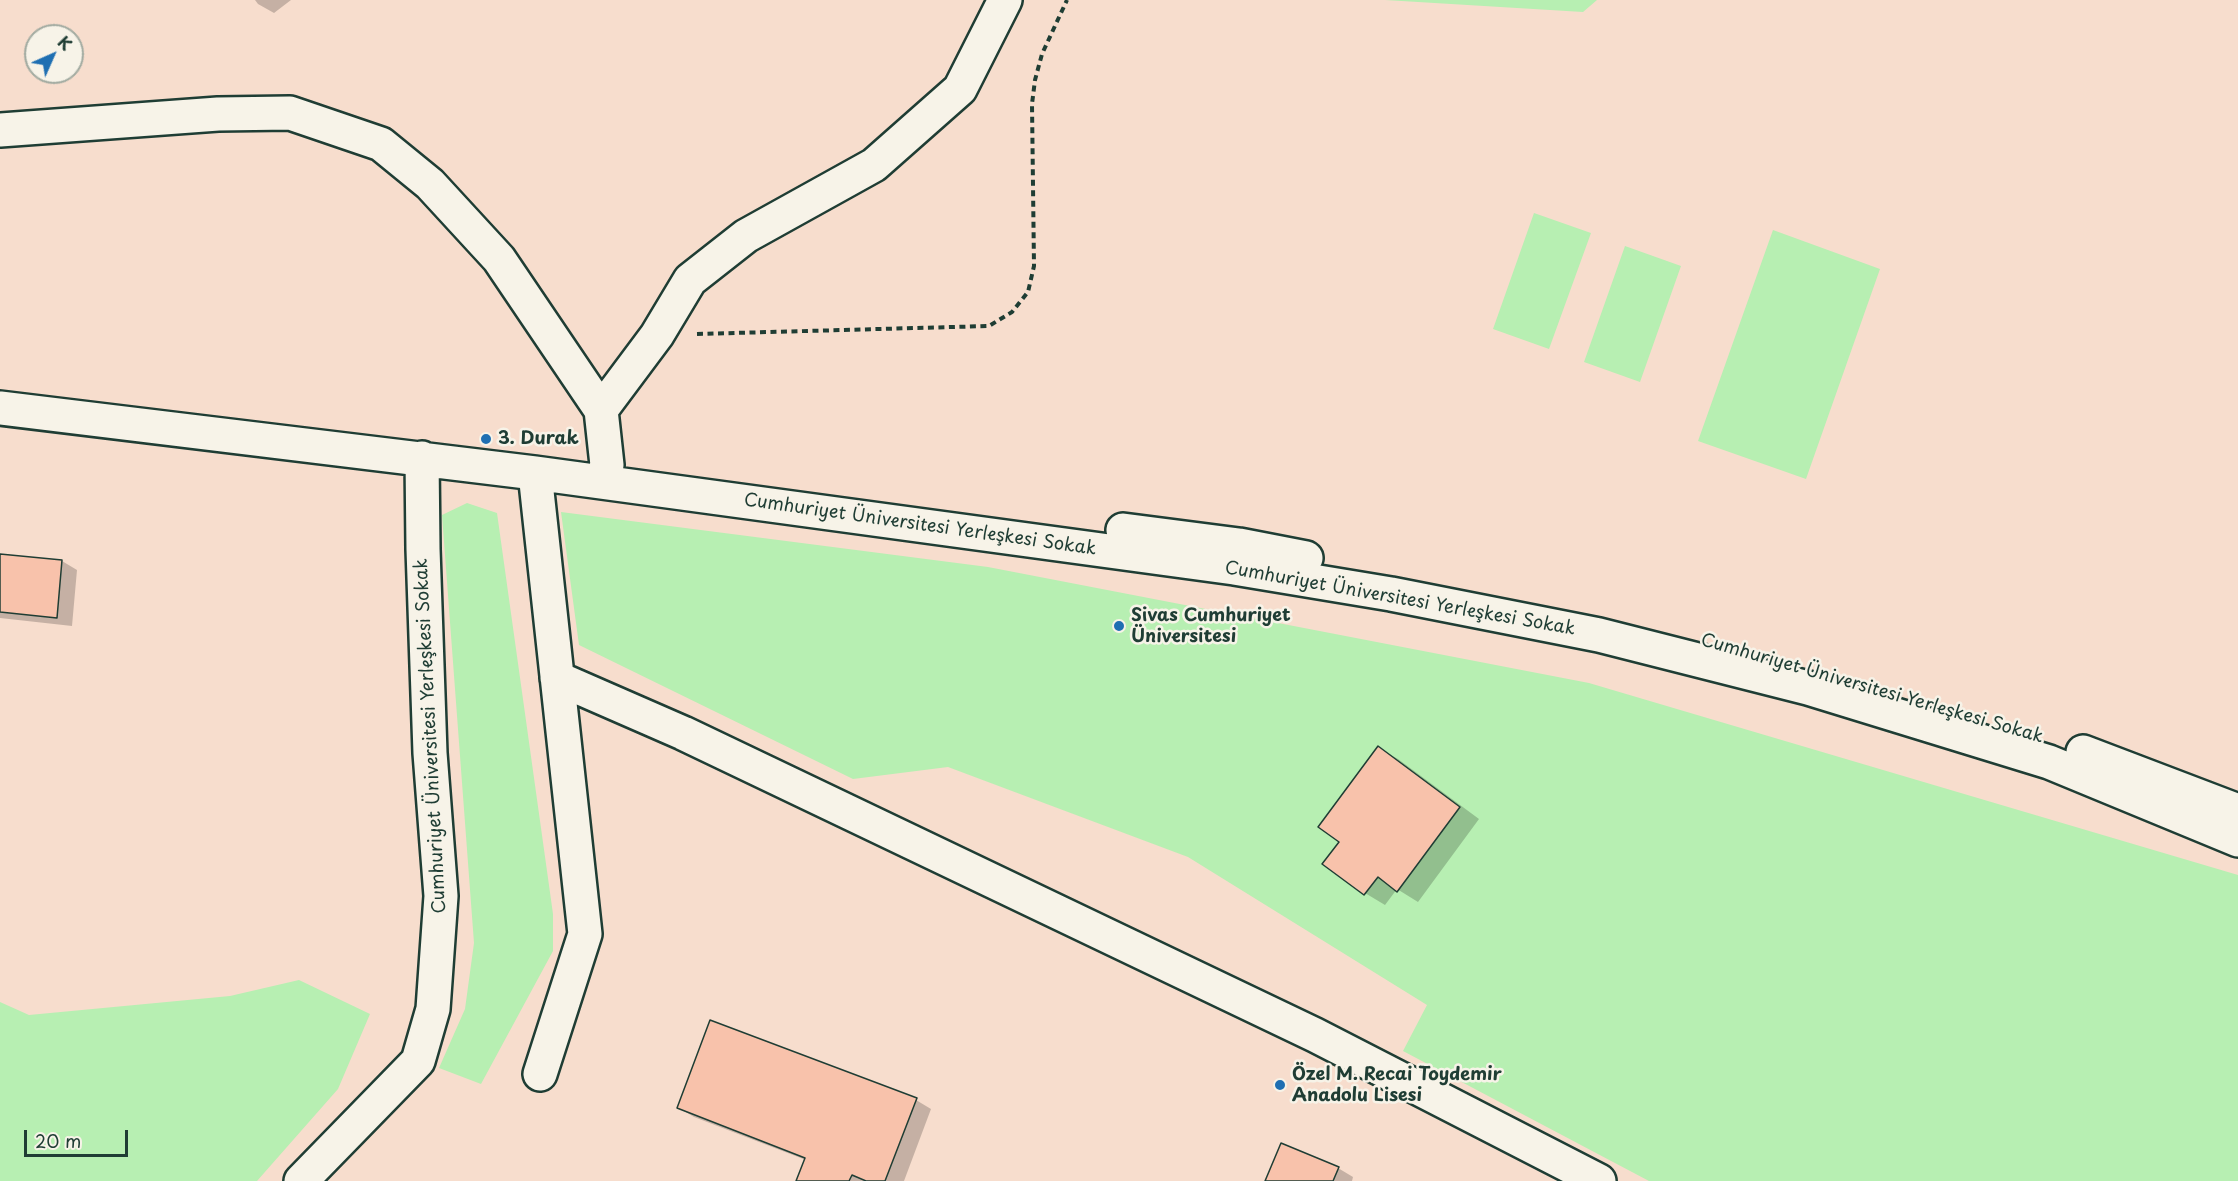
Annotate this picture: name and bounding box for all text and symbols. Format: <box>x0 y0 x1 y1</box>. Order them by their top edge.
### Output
north arrow <box>24 24 84 84</box>
text: K <box>53 30 78 55</box>
place label: 3. Durak <box>498 428 579 450</box>
marker: 3. Durak <box>479 432 493 446</box>
street label: Cumhuriyet Üniversitesi Yerleşkesi Sokak <box>742 490 1098 560</box>
street label: Cumhuriyet Üniversitesi Yerleşkesi Sokak <box>1223 557 1577 641</box>
street label: Cumhuriyet Üniversitesi Yerleşkesi Sokak <box>411 558 451 914</box>
place label: Sivas Cumhuriyet Üniversitesi <box>1131 605 1291 648</box>
marker: Sivas Cumhuriyet Üniversitesi <box>1112 619 1126 633</box>
street label: Cumhuriyet Üniversitesi Yerleşkesi Sokak <box>1698 630 2046 748</box>
place label: Özel M. Recai Toydemir Anadolu Lisesi <box>1292 1064 1502 1106</box>
marker: Özel M. Recai Toydemir Anadolu Lisesi <box>1273 1078 1287 1092</box>
scale bar <box>27 1118 130 1156</box>
text: 20 m <box>35 1127 81 1154</box>

